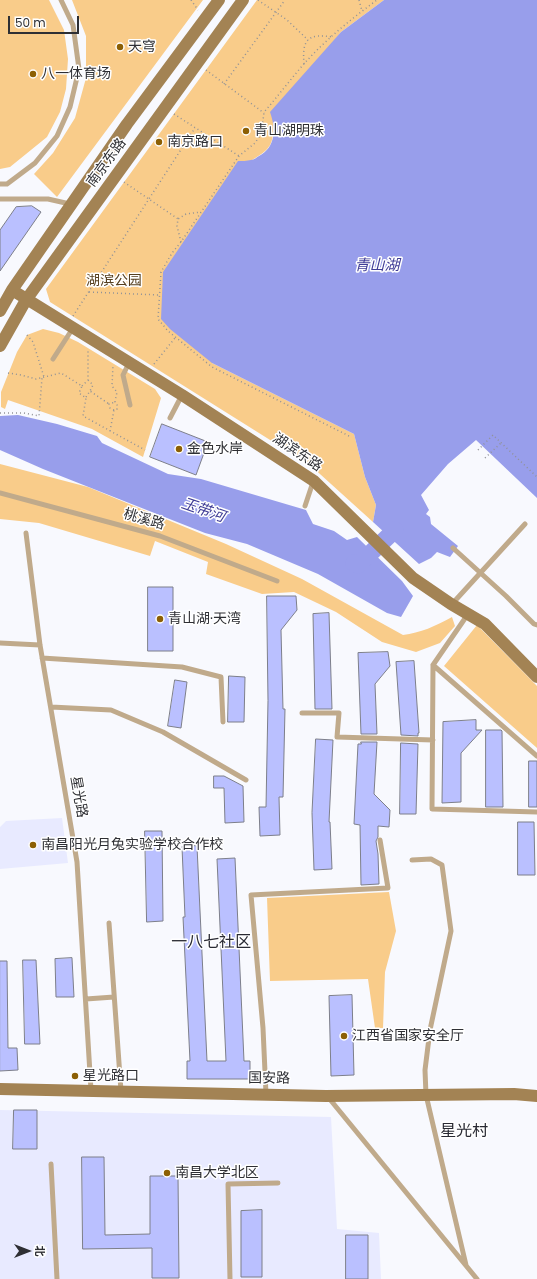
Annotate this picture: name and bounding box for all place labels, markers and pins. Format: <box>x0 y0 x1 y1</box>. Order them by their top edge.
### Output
place label: 天穹 <box>128 39 156 55</box>
marker: 天穹 <box>115 42 125 52</box>
place label: 八一体育场 <box>41 66 111 82</box>
marker: 八一体育场 <box>28 69 38 79</box>
place label: 青山湖明珠 <box>254 123 324 139</box>
marker: 青山湖明珠 <box>241 126 251 136</box>
place label: 南京路口 <box>167 134 223 150</box>
marker: 南京路口 <box>154 137 164 147</box>
place label: 金色水岸 <box>187 441 243 457</box>
marker: 金色水岸 <box>174 444 184 454</box>
place label: 青山湖·天湾 <box>168 611 241 627</box>
marker: 青山湖·天湾 <box>155 614 165 624</box>
place label: 南昌阳光月兔实验学校合作校 <box>41 837 223 853</box>
marker: 南昌阳光月兔实验学校合作校 <box>28 840 38 850</box>
place label: 江西省国家安全厅 <box>352 1028 464 1044</box>
marker: 江西省国家安全厅 <box>339 1031 349 1041</box>
place label: 星光路口 <box>83 1068 139 1084</box>
marker: 星光路口 <box>70 1071 80 1081</box>
place label: 南昌大学北区 <box>175 1165 259 1181</box>
marker: 南昌大学北区 <box>162 1168 172 1178</box>

